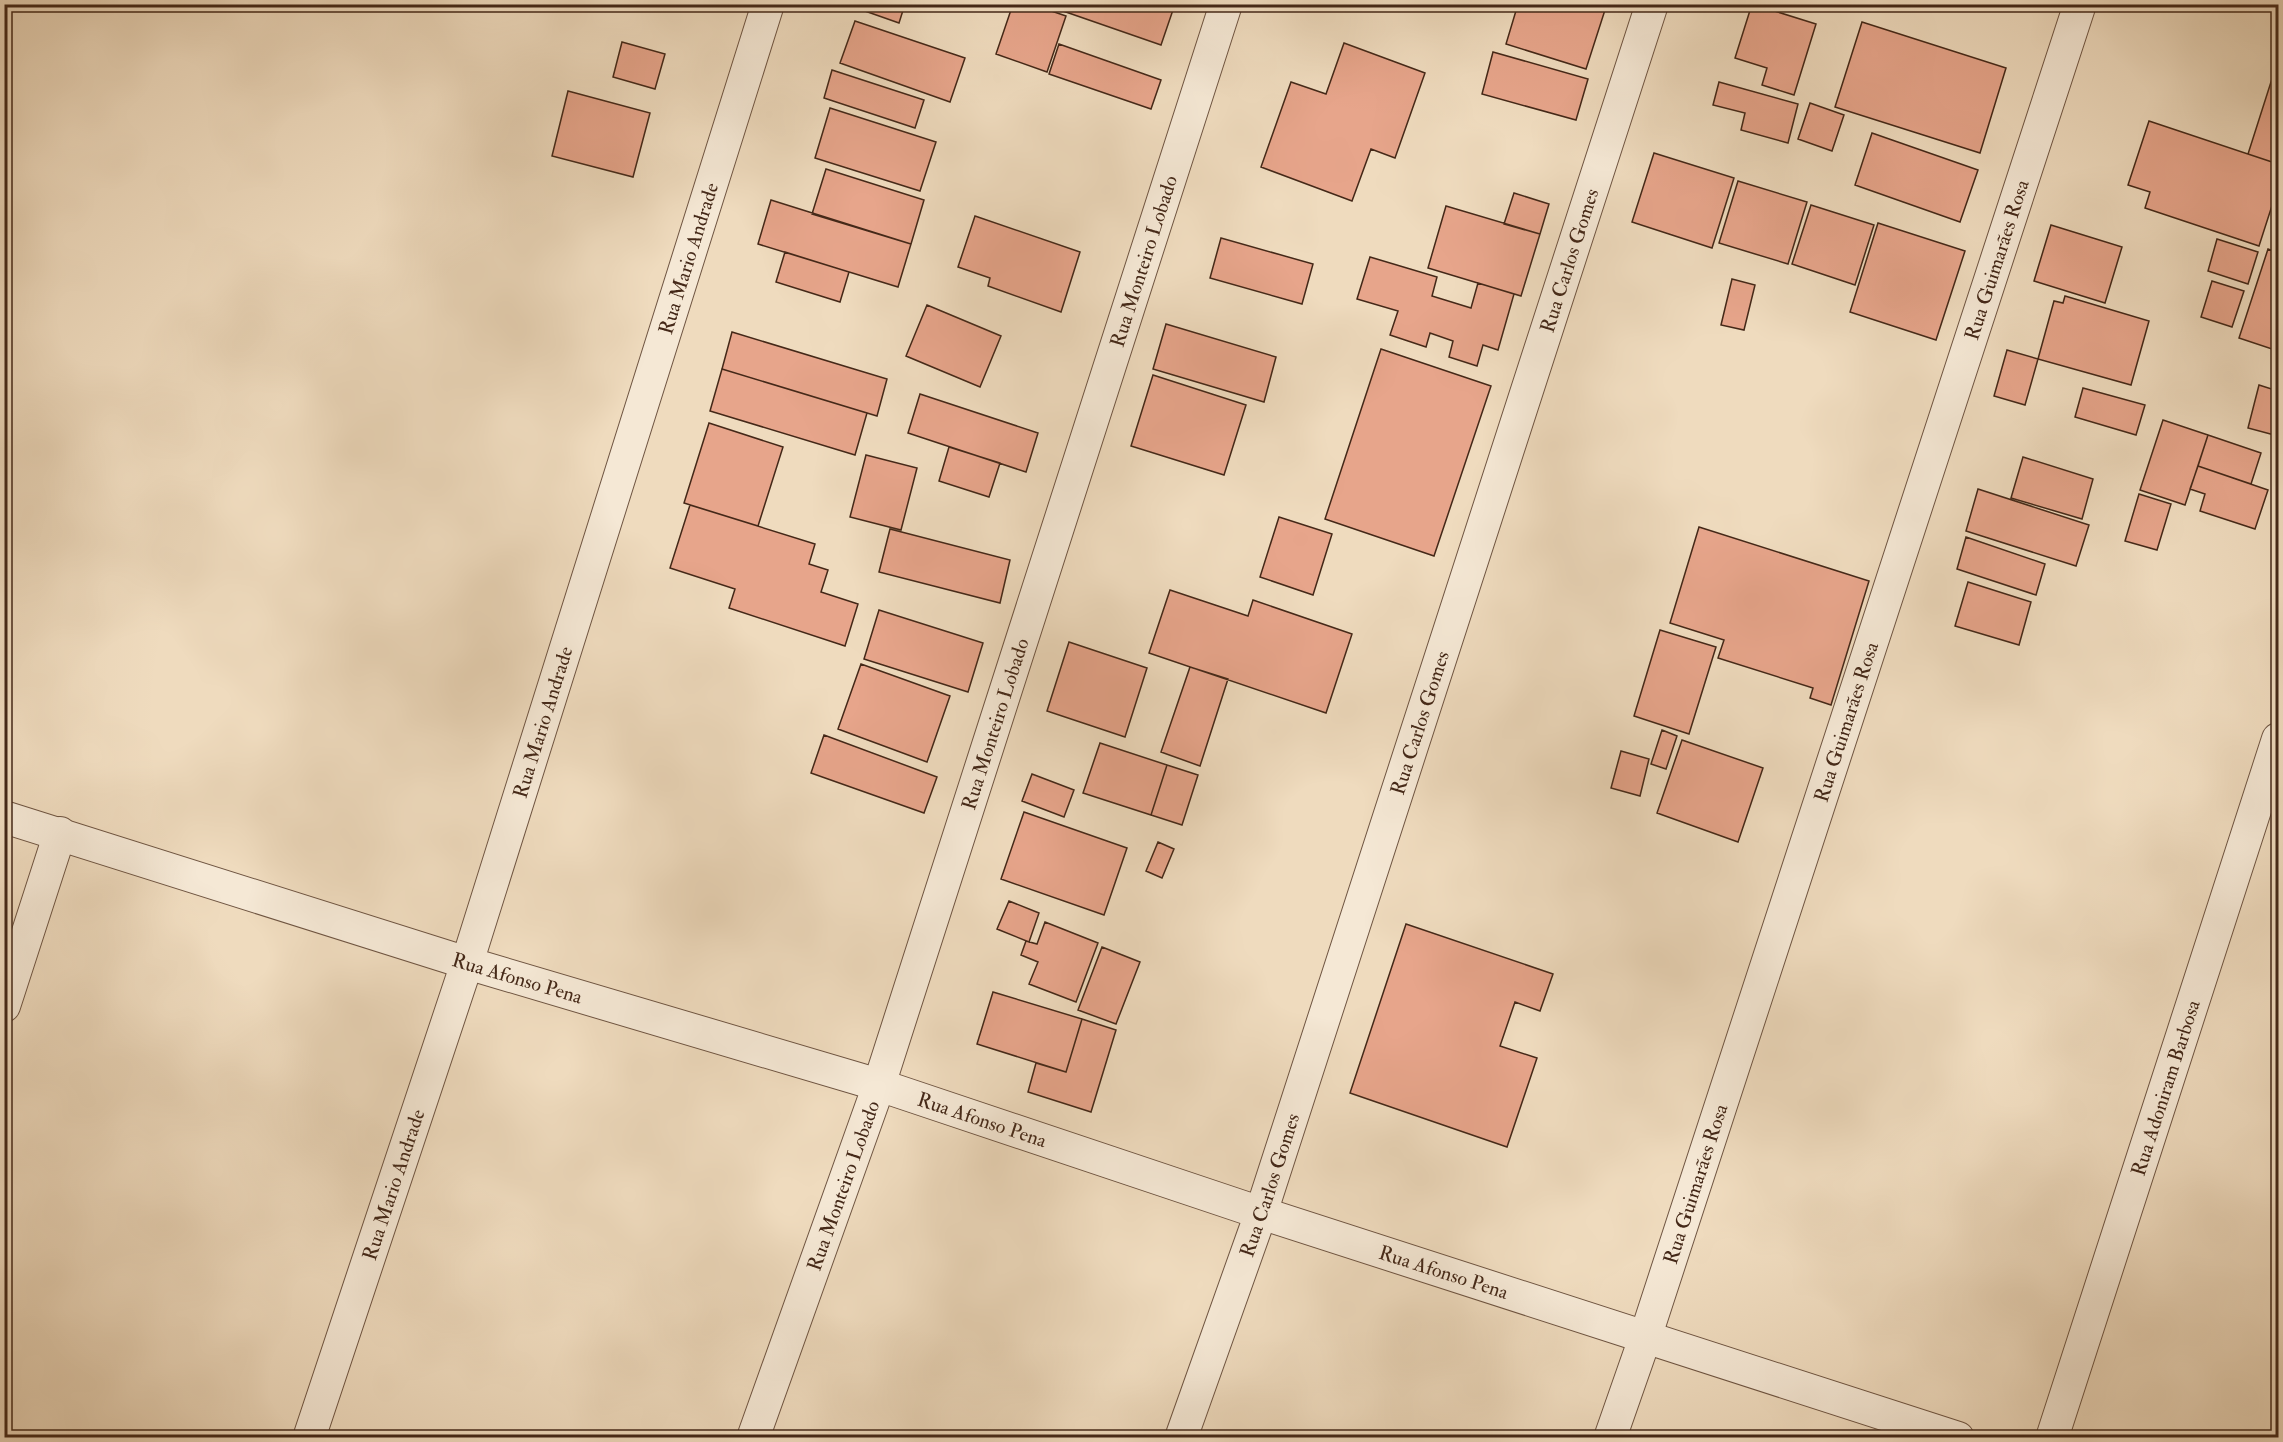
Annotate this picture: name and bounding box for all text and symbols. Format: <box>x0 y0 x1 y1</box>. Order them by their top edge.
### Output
street label: Rua Monteiro Lobado <box>1104 172 1183 350</box>
street label: Rua Guimarães Rosa <box>1959 176 2035 343</box>
street label: Rua Mario Andrade <box>653 180 724 337</box>
street label: Rua Carlos Gomes <box>1534 185 1604 336</box>
street label: Rua Monteiro Lobado <box>956 635 1034 813</box>
street label: Rua Guimarães Rosa <box>1808 638 1884 805</box>
street label: Rua Mario Andrade <box>507 643 578 801</box>
street label: Rua Carlos Gomes <box>1385 647 1455 798</box>
street label: Rua Afonso Pena <box>449 947 586 1009</box>
street label: Rua Adoniram Barbosa <box>2125 996 2206 1179</box>
street label: Rua Afonso Pena <box>914 1086 1051 1153</box>
street label: Rua Monteiro Lobado <box>801 1097 885 1274</box>
street label: Rua Guimarães Rosa <box>1657 1100 1733 1267</box>
street label: Rua Mario Andrade <box>357 1106 430 1263</box>
street label: Rua Carlos Gomes <box>1234 1110 1305 1260</box>
street label: Rua Afonso Pena <box>1376 1239 1512 1305</box>

